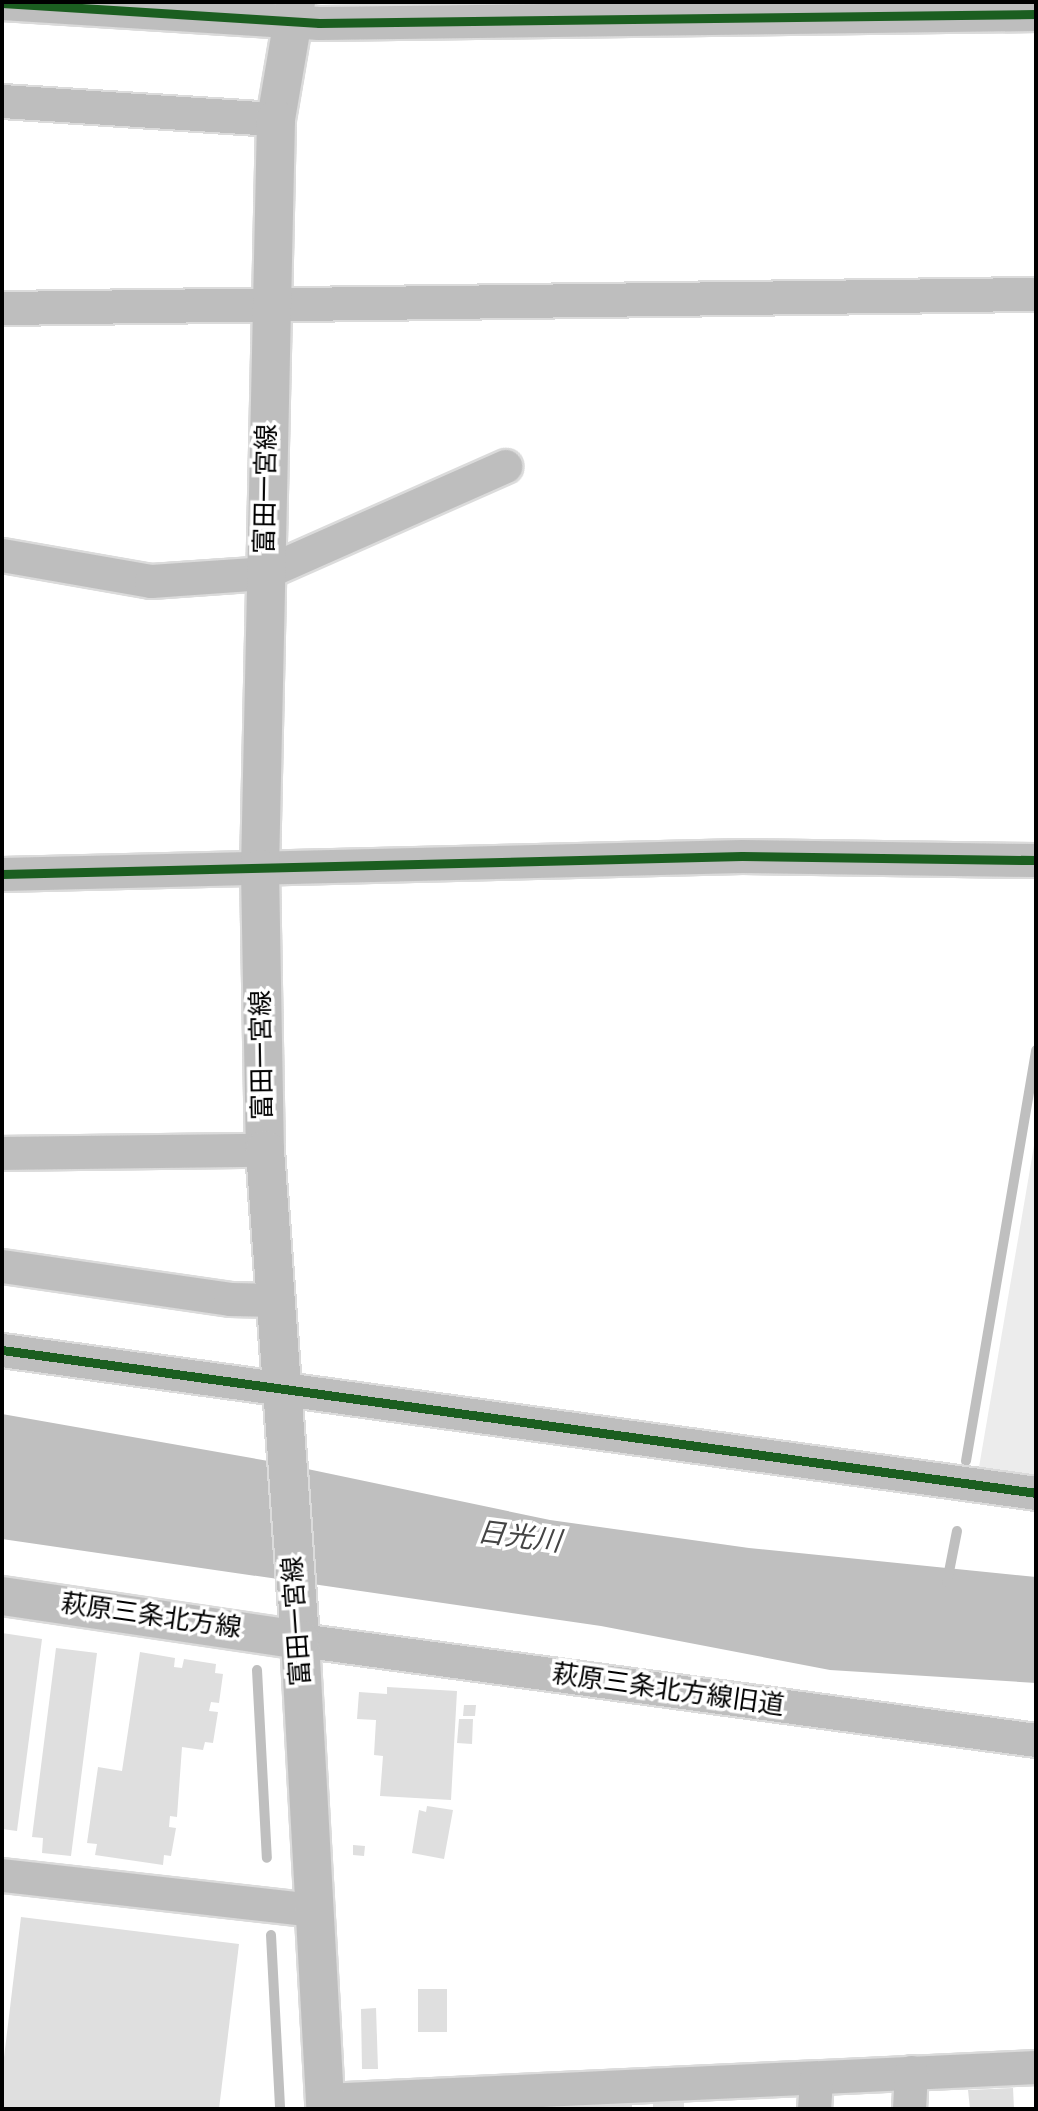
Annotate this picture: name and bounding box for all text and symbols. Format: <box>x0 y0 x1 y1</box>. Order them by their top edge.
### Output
street label: 富田一宮線 <box>250 424 284 554</box>
street label: 富田一宮線 <box>246 990 280 1120</box>
water label: 日光川 <box>475 1516 563 1560</box>
street label: 富田一宮線 <box>278 1555 318 1687</box>
street label: 萩原三条北方線 <box>59 1589 243 1645</box>
street label: 萩原三条北方線旧道 <box>550 1659 786 1723</box>

